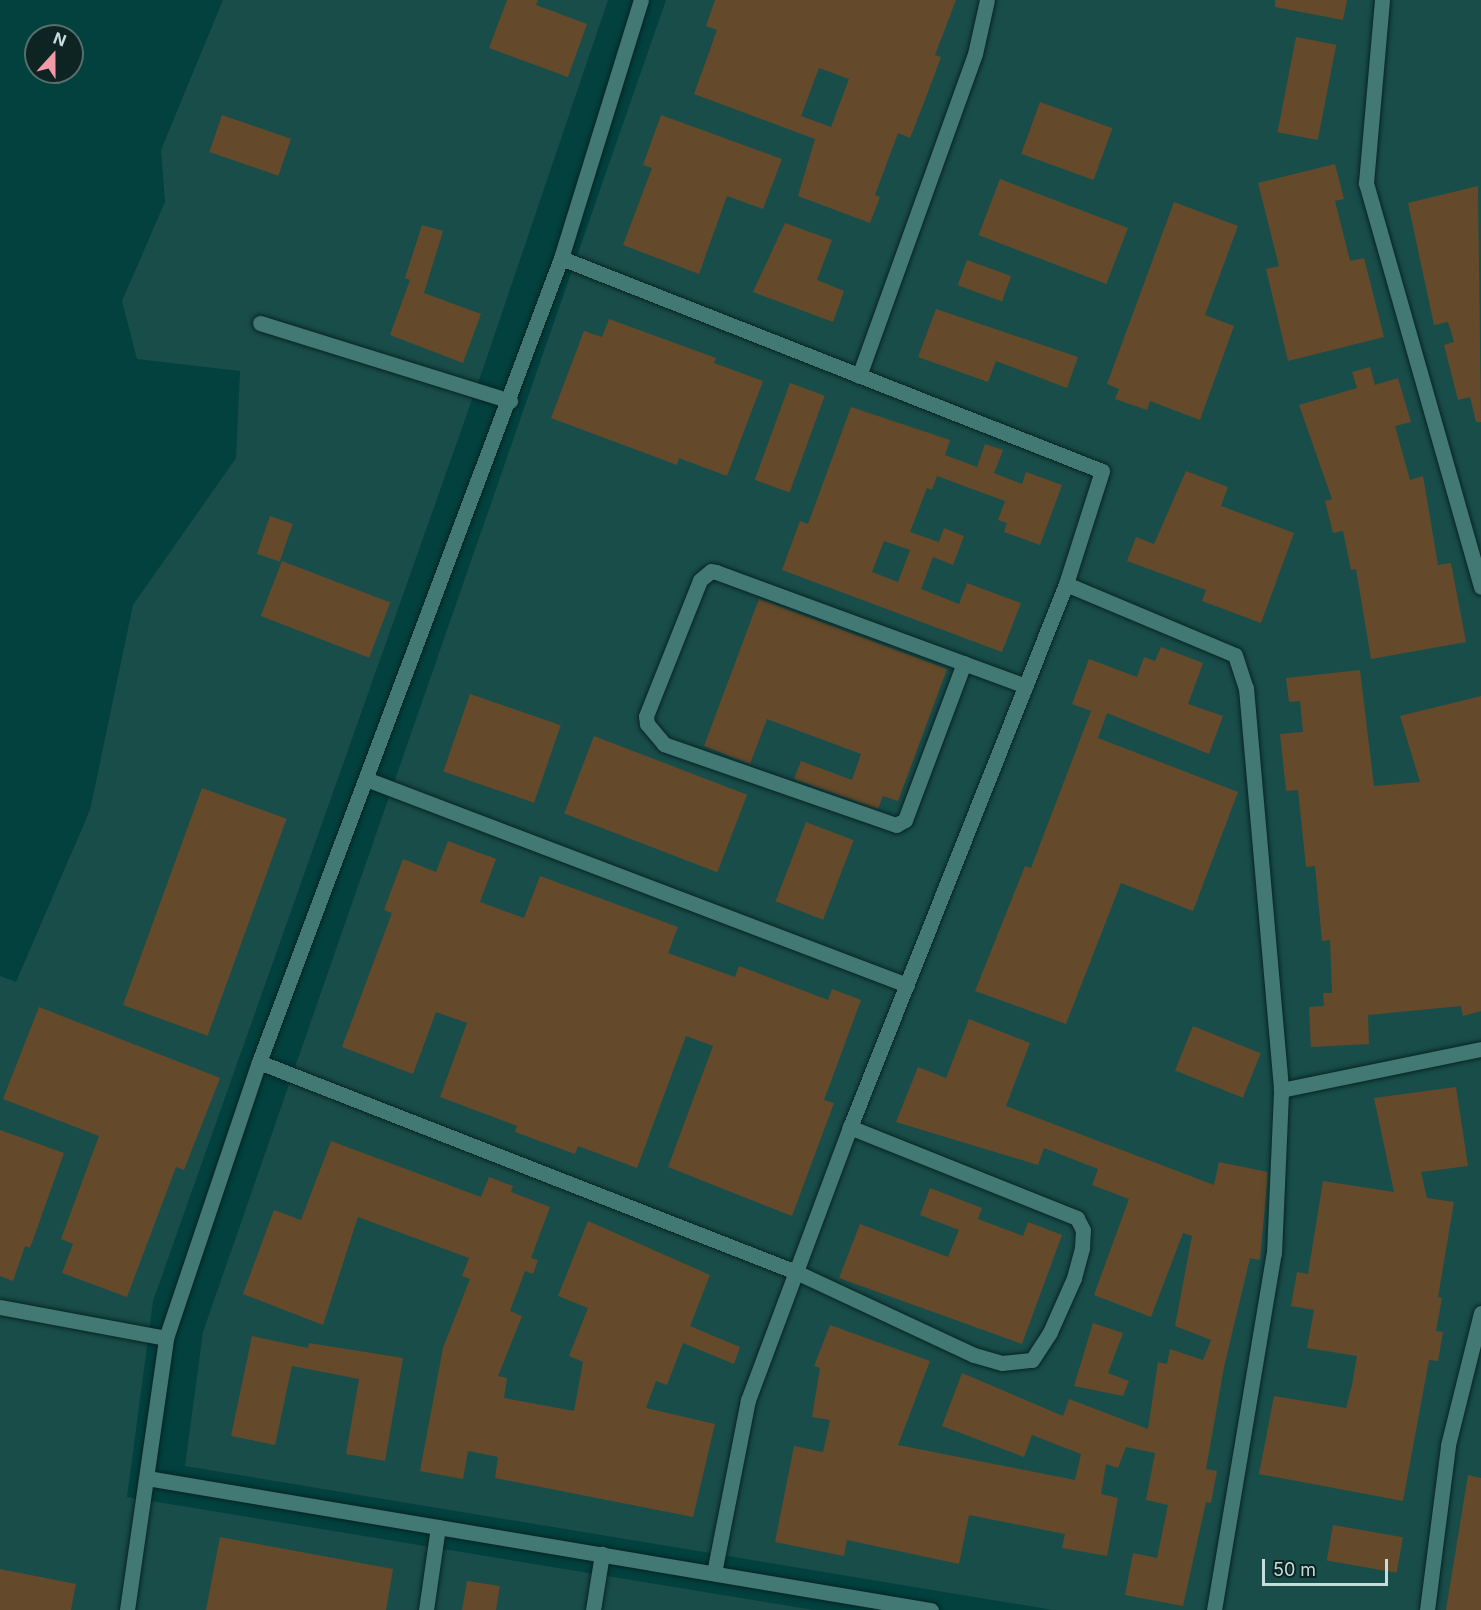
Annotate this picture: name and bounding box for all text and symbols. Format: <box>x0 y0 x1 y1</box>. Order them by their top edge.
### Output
north arrow <box>24 24 84 84</box>
text: N <box>50 28 69 51</box>
scale bar <box>1265 1547 1391 1585</box>
text: 50 m <box>1273 1559 1316 1580</box>

